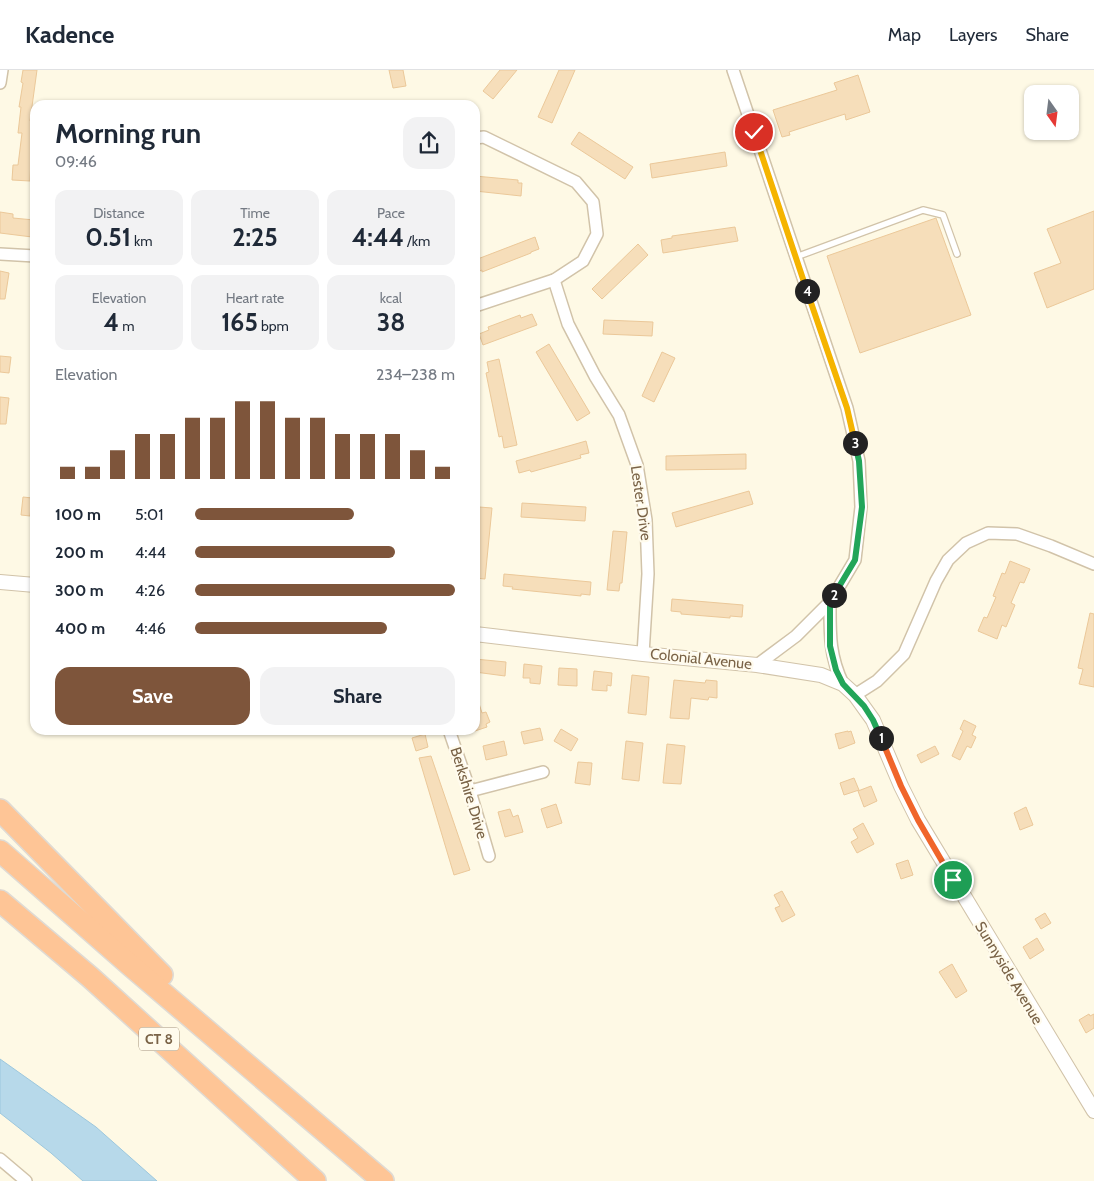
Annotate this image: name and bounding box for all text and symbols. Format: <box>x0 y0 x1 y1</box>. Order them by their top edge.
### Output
text: Kadence <box>25 20 114 49</box>
text: Map <box>888 24 921 46</box>
text: Layers <box>949 24 998 46</box>
text: Share <box>1026 24 1069 46</box>
north arrow <box>1024 85 1079 140</box>
map controls <box>1024 85 1079 140</box>
pin <box>733 111 775 153</box>
text: Morning run <box>55 116 201 150</box>
button: share <box>403 117 455 169</box>
icon: check <box>740 118 768 146</box>
text: 09:46 <box>55 152 97 171</box>
text: Distance <box>93 204 145 222</box>
text: Time <box>240 204 270 222</box>
text: Pace <box>377 204 405 222</box>
text: 0.51 <box>85 222 131 252</box>
text: 2:25 <box>232 222 278 252</box>
text: 4:44 <box>352 222 404 252</box>
text: km <box>131 232 153 250</box>
text: /km <box>404 232 430 250</box>
pin: 4 <box>794 278 820 304</box>
text: 4 <box>803 282 812 300</box>
text: Elevation <box>92 289 146 307</box>
text: Heart rate <box>226 289 284 307</box>
text: kcal <box>380 289 402 307</box>
text: 4 <box>104 307 119 337</box>
text: 165 <box>221 307 258 337</box>
text: 38 <box>377 307 405 337</box>
text: m <box>119 317 134 335</box>
text: bpm <box>258 317 289 335</box>
text: Elevation <box>55 365 118 384</box>
text: 234–238 m <box>376 365 455 384</box>
pin: 3 <box>842 430 868 456</box>
text: 3 <box>852 434 859 452</box>
street label: Lester Drive <box>627 464 655 542</box>
text: 100 m <box>55 505 101 524</box>
text: 5:01 <box>135 505 163 524</box>
text: 200 m <box>55 543 104 562</box>
text: 4:44 <box>135 543 166 562</box>
text: 300 m <box>55 581 104 600</box>
text: 4:26 <box>135 581 165 600</box>
pin: 2 <box>822 582 846 608</box>
text: 2 <box>831 586 838 604</box>
text: 400 m <box>55 619 105 638</box>
text: 4:46 <box>135 619 166 638</box>
street label: Colonial Avenue <box>649 645 753 673</box>
button: Save <box>55 667 250 725</box>
button: Share <box>260 667 455 725</box>
pin: 1 <box>868 726 894 750</box>
text: 1 <box>879 729 884 747</box>
street label: Berkshire Drive <box>447 745 492 841</box>
pin <box>932 859 974 901</box>
icon: arrive <box>939 866 967 894</box>
street label: Sunnyside Avenue <box>971 918 1047 1028</box>
road number: CT 8 <box>139 1028 179 1051</box>

